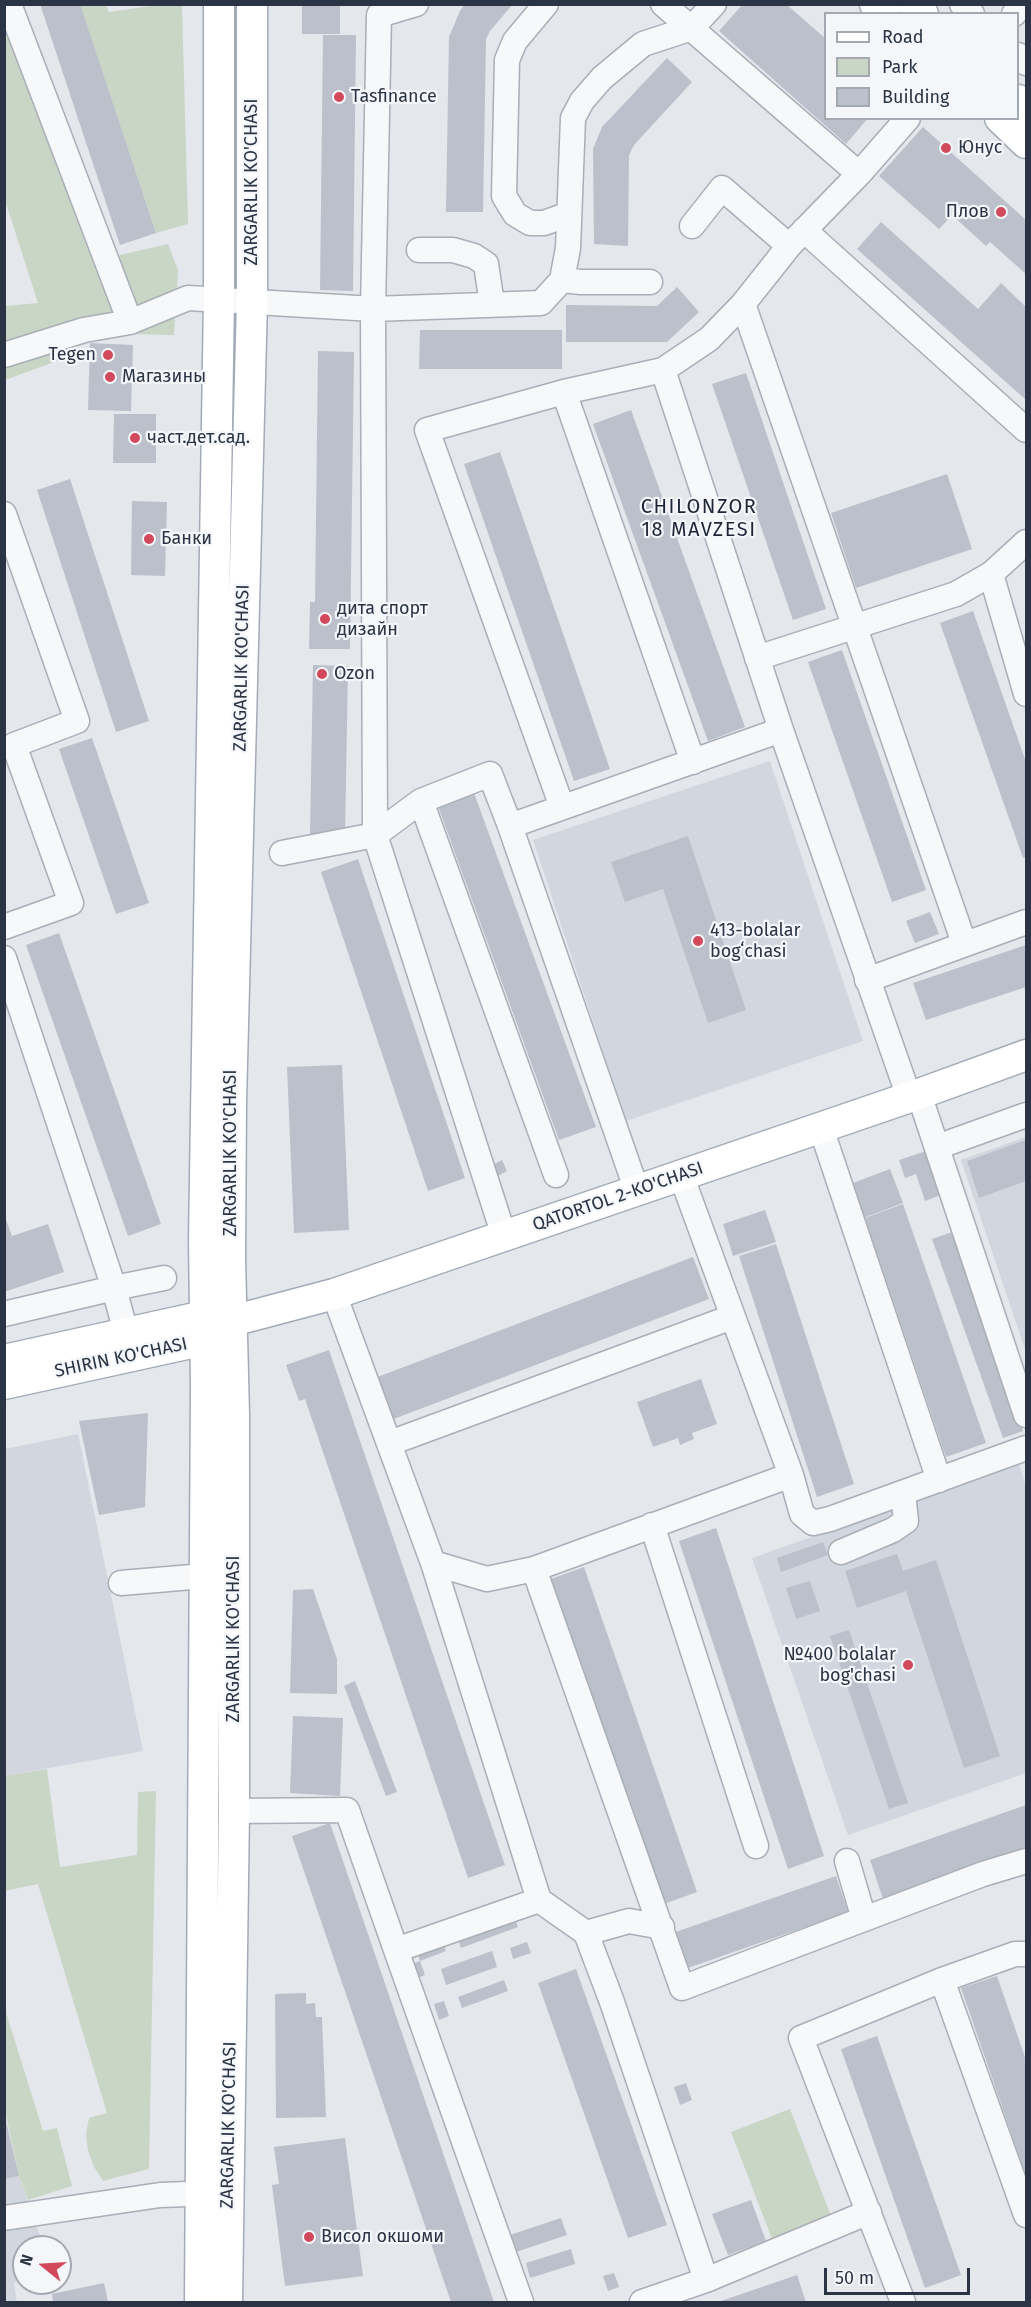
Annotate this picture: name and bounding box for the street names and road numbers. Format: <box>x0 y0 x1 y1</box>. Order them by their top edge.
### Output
street label: ZARGARLIK KO'CHASI <box>241 98 263 266</box>
street label: ZARGARLIK KO'CHASI <box>230 584 254 752</box>
street label: ZARGARLIK KO'CHASI <box>220 1069 242 1237</box>
street label: QATORTOL 2-KO'CHASI <box>530 1158 706 1236</box>
street label: SHIRIN KO'CHASI <box>53 1333 189 1383</box>
street label: ZARGARLIK KO'CHASI <box>223 1555 245 1723</box>
street label: ZARGARLIK KO'CHASI <box>217 2041 241 2209</box>

